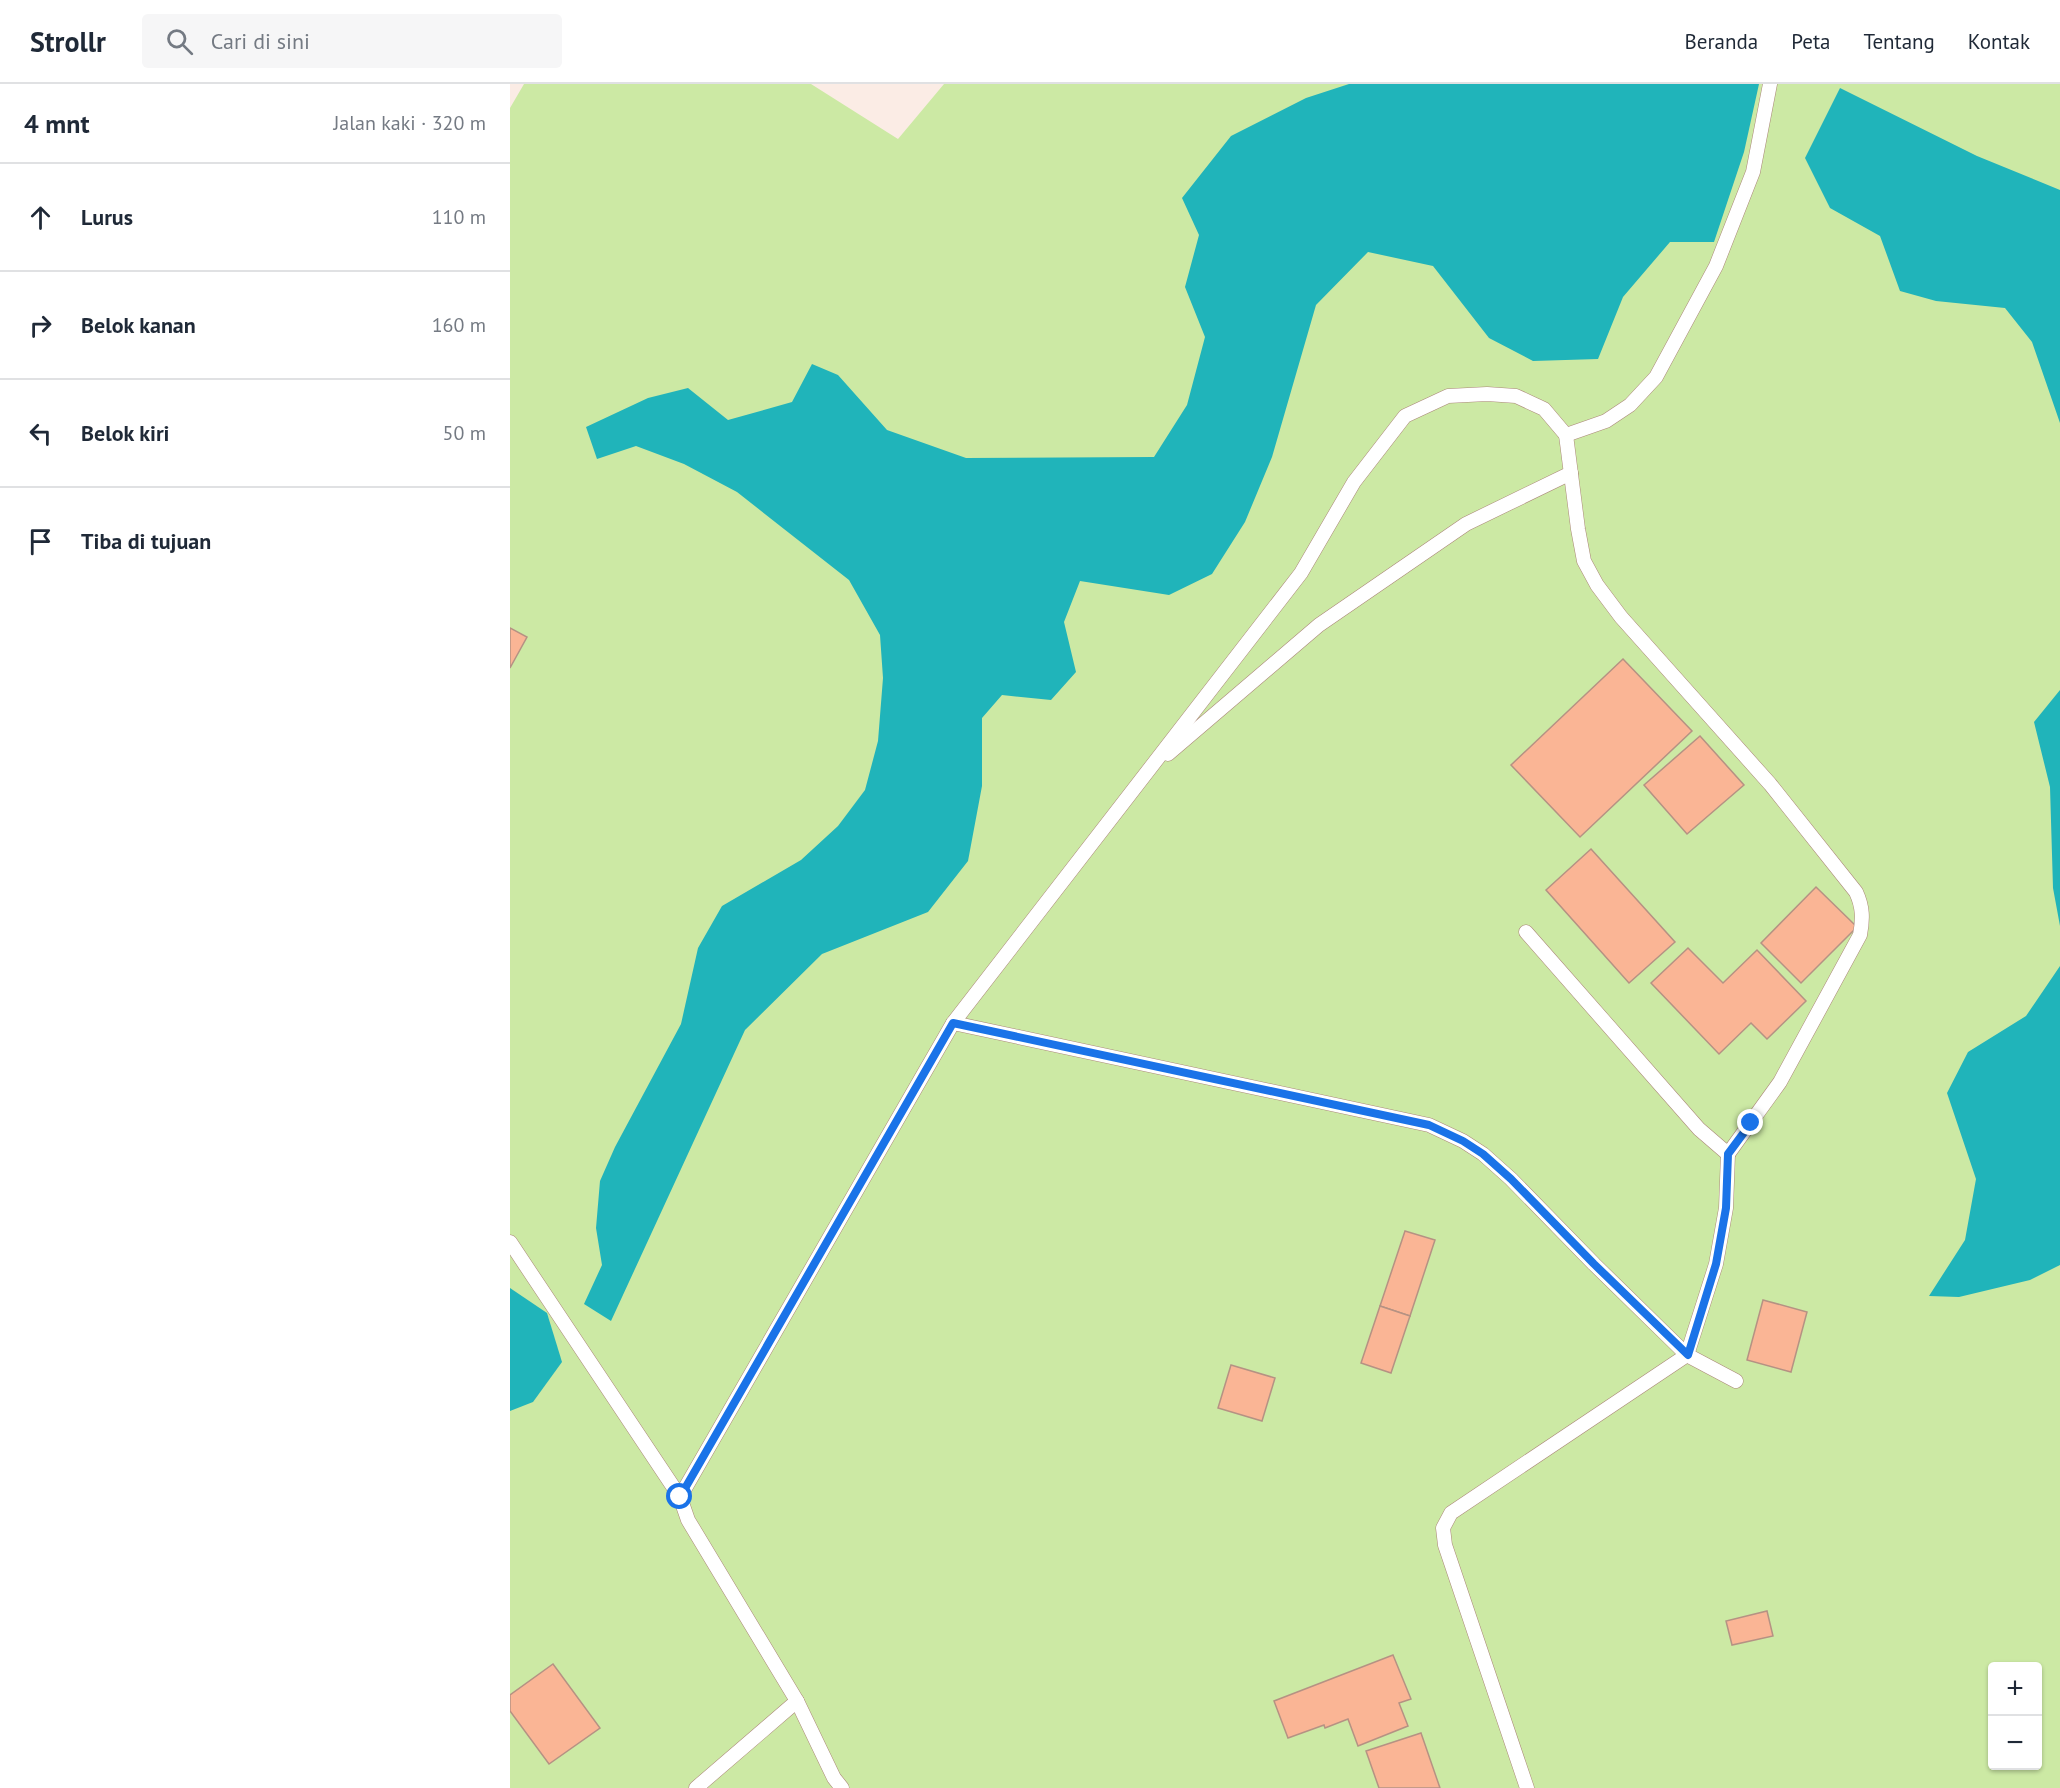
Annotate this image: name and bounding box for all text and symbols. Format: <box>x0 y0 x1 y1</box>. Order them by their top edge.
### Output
search box <box>142 14 562 68</box>
text: Strollr <box>30 23 106 60</box>
icon: search <box>163 25 196 58</box>
text: Cari di sini <box>211 27 310 55</box>
text: Beranda <box>1685 28 1758 55</box>
text: Peta <box>1791 28 1830 55</box>
text: Tentang <box>1863 28 1935 55</box>
text: Kontak <box>1968 28 2030 55</box>
text: 4 mnt <box>24 107 90 140</box>
text: Jalan kaki · 320 m <box>333 110 486 136</box>
icon: ahead <box>24 201 57 234</box>
text: Lurus <box>81 203 133 231</box>
text: 110 m <box>432 204 486 230</box>
icon: right <box>24 309 57 342</box>
text: Belok kanan <box>81 311 196 339</box>
text: 160 m <box>432 312 486 338</box>
icon: left <box>24 417 57 450</box>
text: Belok kiri <box>81 419 170 447</box>
text: 50 m <box>443 420 486 446</box>
icon: arrive <box>24 525 57 558</box>
text: Tiba di tujuan <box>81 527 211 555</box>
route end <box>1737 1109 1763 1135</box>
route start <box>666 1483 692 1509</box>
map controls <box>1988 1662 2042 1770</box>
button: + <box>1988 1662 2042 1716</box>
button: − <box>1988 1716 2042 1770</box>

